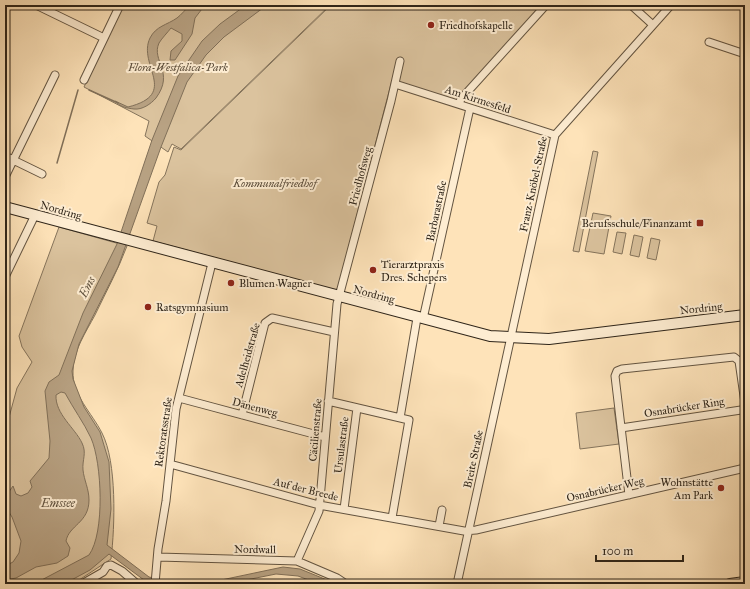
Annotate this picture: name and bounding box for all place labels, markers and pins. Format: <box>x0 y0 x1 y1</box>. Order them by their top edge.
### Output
place label: Friedhofskapelle <box>439 19 513 32</box>
marker: Friedhofskapelle <box>426 20 436 30</box>
place label: Berufsschule/Finanzamt <box>582 217 692 230</box>
marker: Berufsschule/Finanzamt <box>695 218 705 228</box>
place label: Tierarztpraxis Dres. Schepers <box>381 258 447 284</box>
marker: Tierarztpraxis Dres. Schepers <box>368 265 378 275</box>
place label: Blumen Wagner <box>239 277 312 290</box>
marker: Blumen Wagner <box>226 278 236 288</box>
place label: Ratsgymnasium <box>156 301 229 314</box>
marker: Ratsgymnasium <box>143 302 153 312</box>
place label: Wohnstätte Am Park <box>660 476 714 502</box>
marker: Wohnstätte Am Park <box>716 483 726 493</box>

